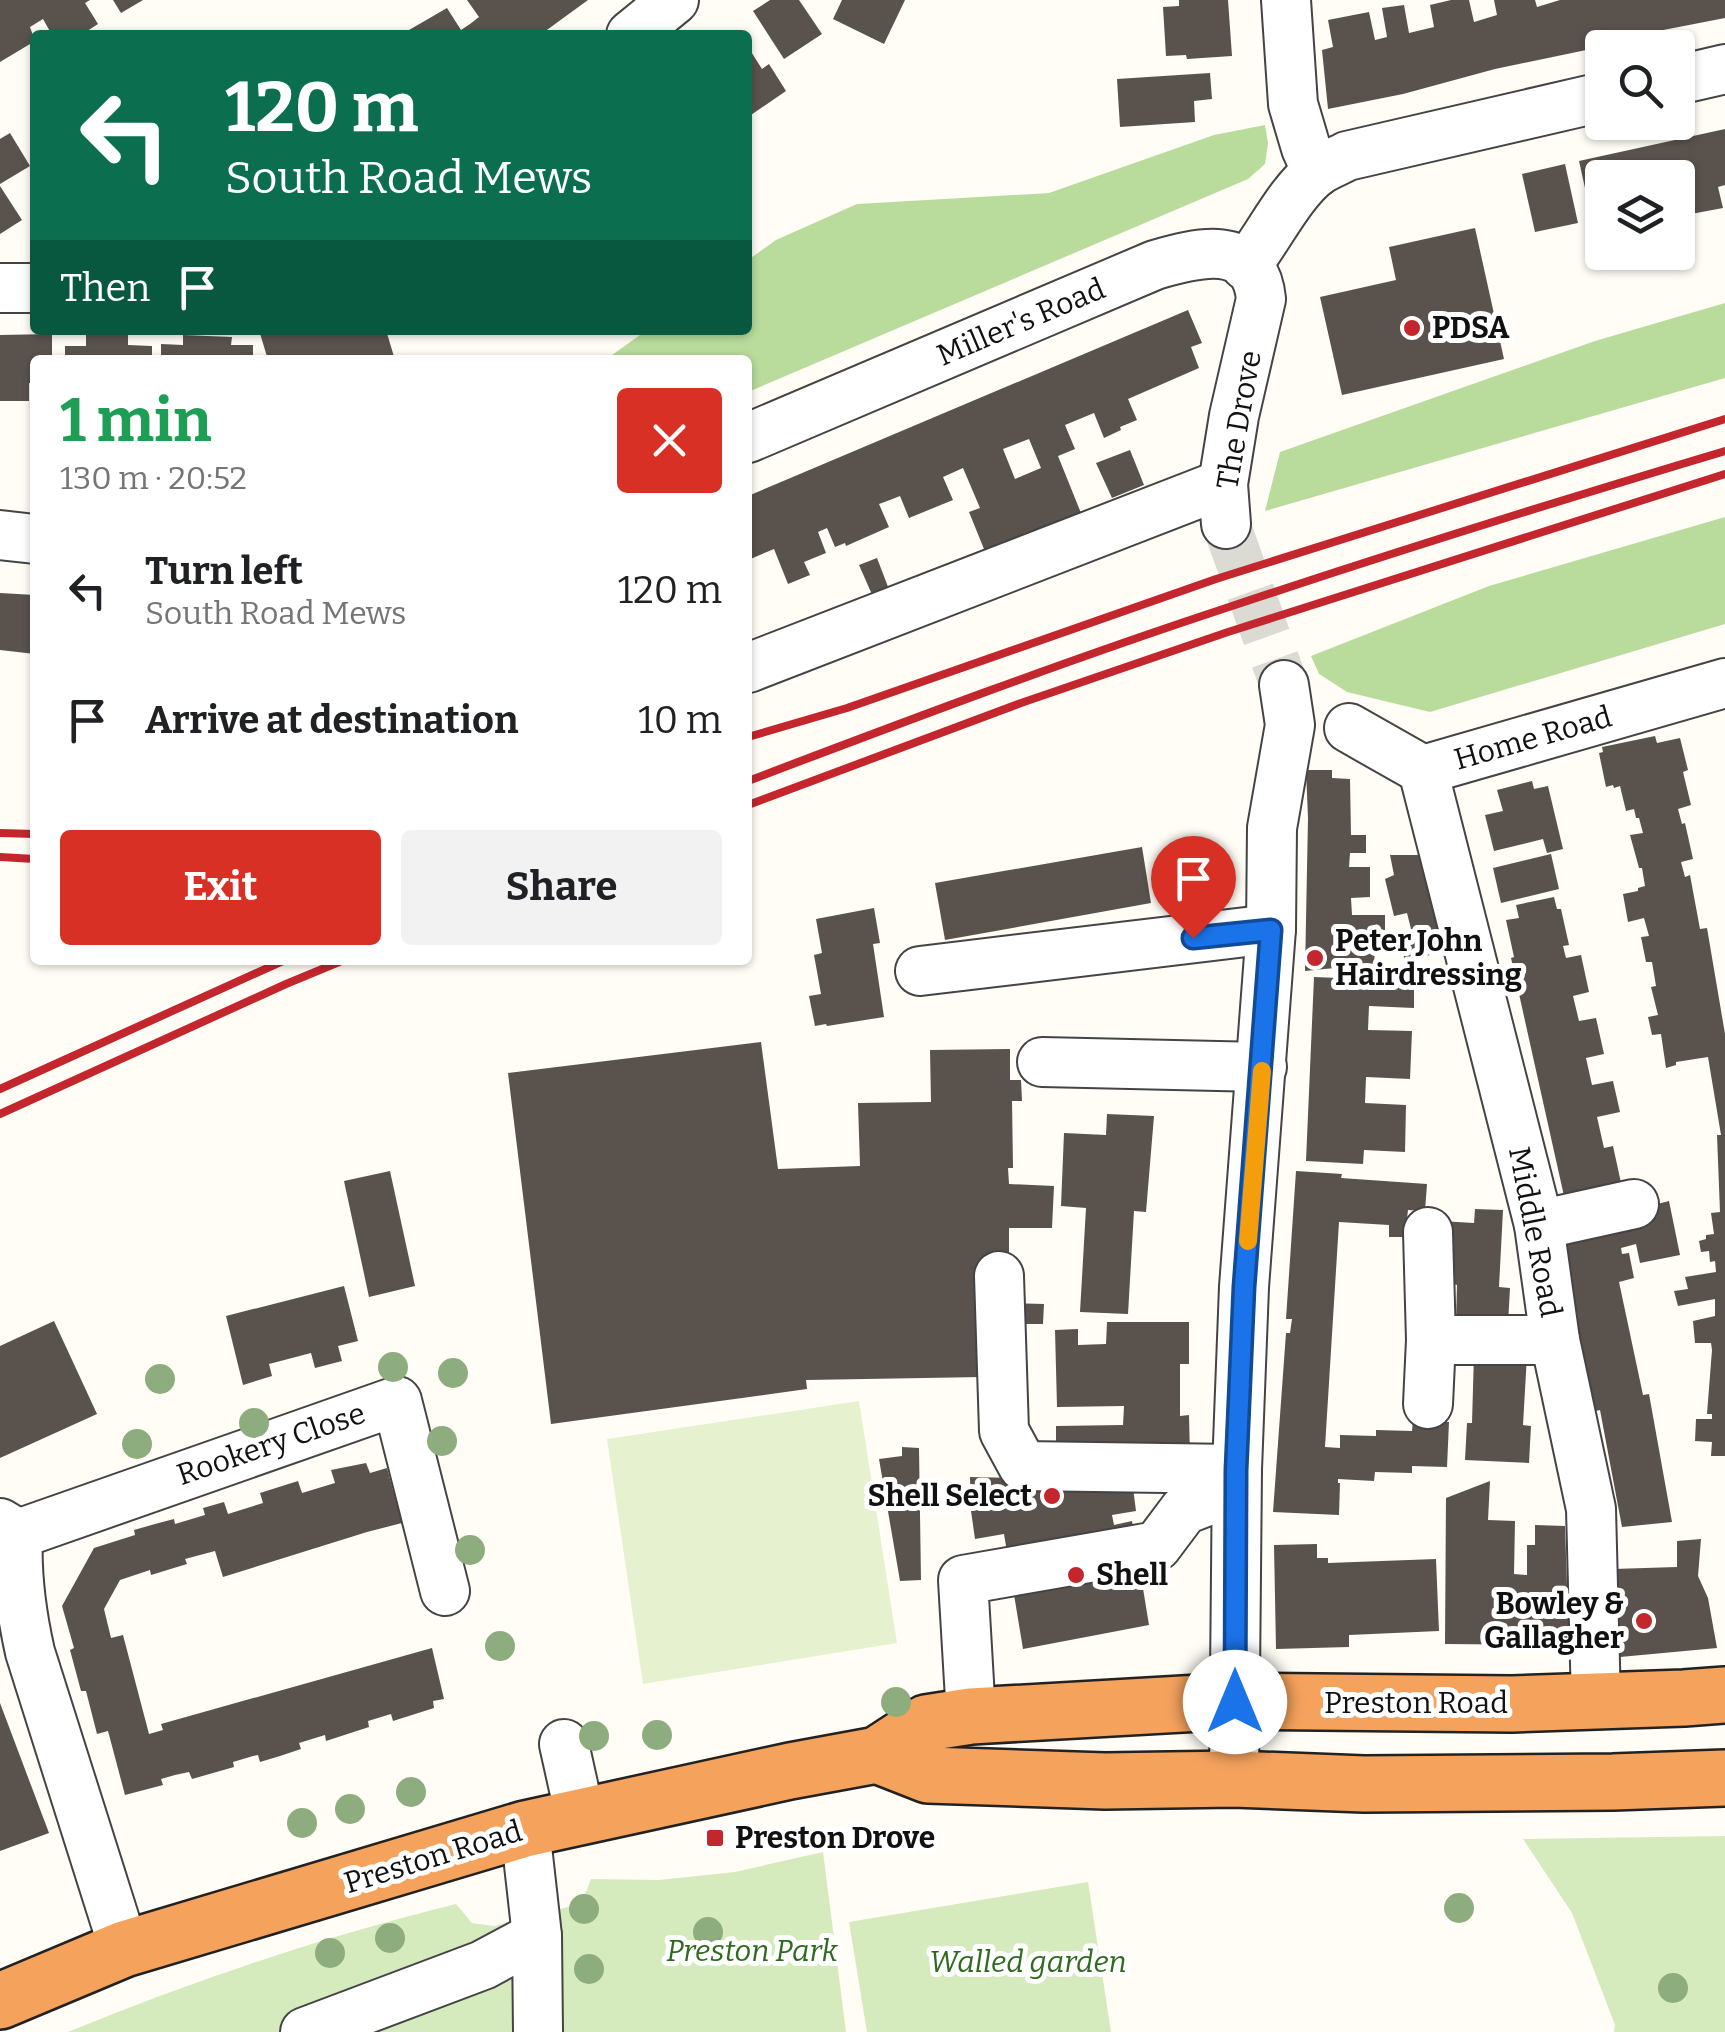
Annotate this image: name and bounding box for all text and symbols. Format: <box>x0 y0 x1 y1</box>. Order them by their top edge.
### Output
map controls <box>1585 30 1695 270</box>
button: search <box>1585 30 1695 140</box>
text: 120 m <box>225 66 418 150</box>
icon: left <box>60 70 190 200</box>
text: South Road Mews <box>225 151 592 205</box>
button: layers <box>1585 160 1695 270</box>
icon: arrive <box>170 260 225 315</box>
text: Then <box>60 265 150 311</box>
street label: Miller's Road <box>932 270 1111 374</box>
place label: PDSA <box>1432 310 1510 346</box>
marker: PDSA <box>1401 317 1423 339</box>
street label: The Drove <box>1209 348 1269 492</box>
text: 1 min <box>60 385 212 457</box>
button: close <box>617 388 722 493</box>
text: 130 m · 20:52 <box>60 459 247 497</box>
text: Turn left <box>145 548 303 594</box>
icon: left <box>60 563 115 618</box>
text: 120 m <box>618 567 722 613</box>
text: South Road Mews <box>145 594 406 632</box>
icon: arrive <box>60 693 115 748</box>
text: Arrive at destination <box>145 697 518 743</box>
text: 10 m <box>638 697 722 743</box>
street label: Home Road <box>1450 698 1616 778</box>
button: Exit <box>60 830 381 945</box>
button: Share <box>401 830 722 945</box>
pin <box>1151 836 1236 939</box>
icon: arrive <box>1166 851 1221 906</box>
place label: Peter John Hairdressing <box>1335 923 1522 993</box>
marker: Peter John Hairdressing <box>1304 947 1326 969</box>
street label: Middle Road <box>1501 1144 1569 1320</box>
street label: Rookery Close <box>172 1395 370 1493</box>
place label: Shell Select <box>867 1478 1032 1514</box>
marker: Shell Select <box>1041 1485 1063 1507</box>
place label: Shell <box>1096 1557 1168 1593</box>
marker: Shell <box>1065 1564 1087 1586</box>
place label: Bowley & Gallagher <box>1484 1586 1624 1656</box>
marker: Bowley & Gallagher <box>1633 1610 1655 1632</box>
position arrow <box>1183 1650 1287 1754</box>
street label: Preston Road <box>1324 1685 1508 1721</box>
street label: Preston Road <box>340 1813 527 1901</box>
place label: Preston Drove <box>735 1820 935 1856</box>
marker: Preston Drove <box>704 1827 726 1849</box>
park label: Preston Park <box>666 1933 838 1969</box>
park label: Walled garden <box>929 1944 1127 1980</box>

